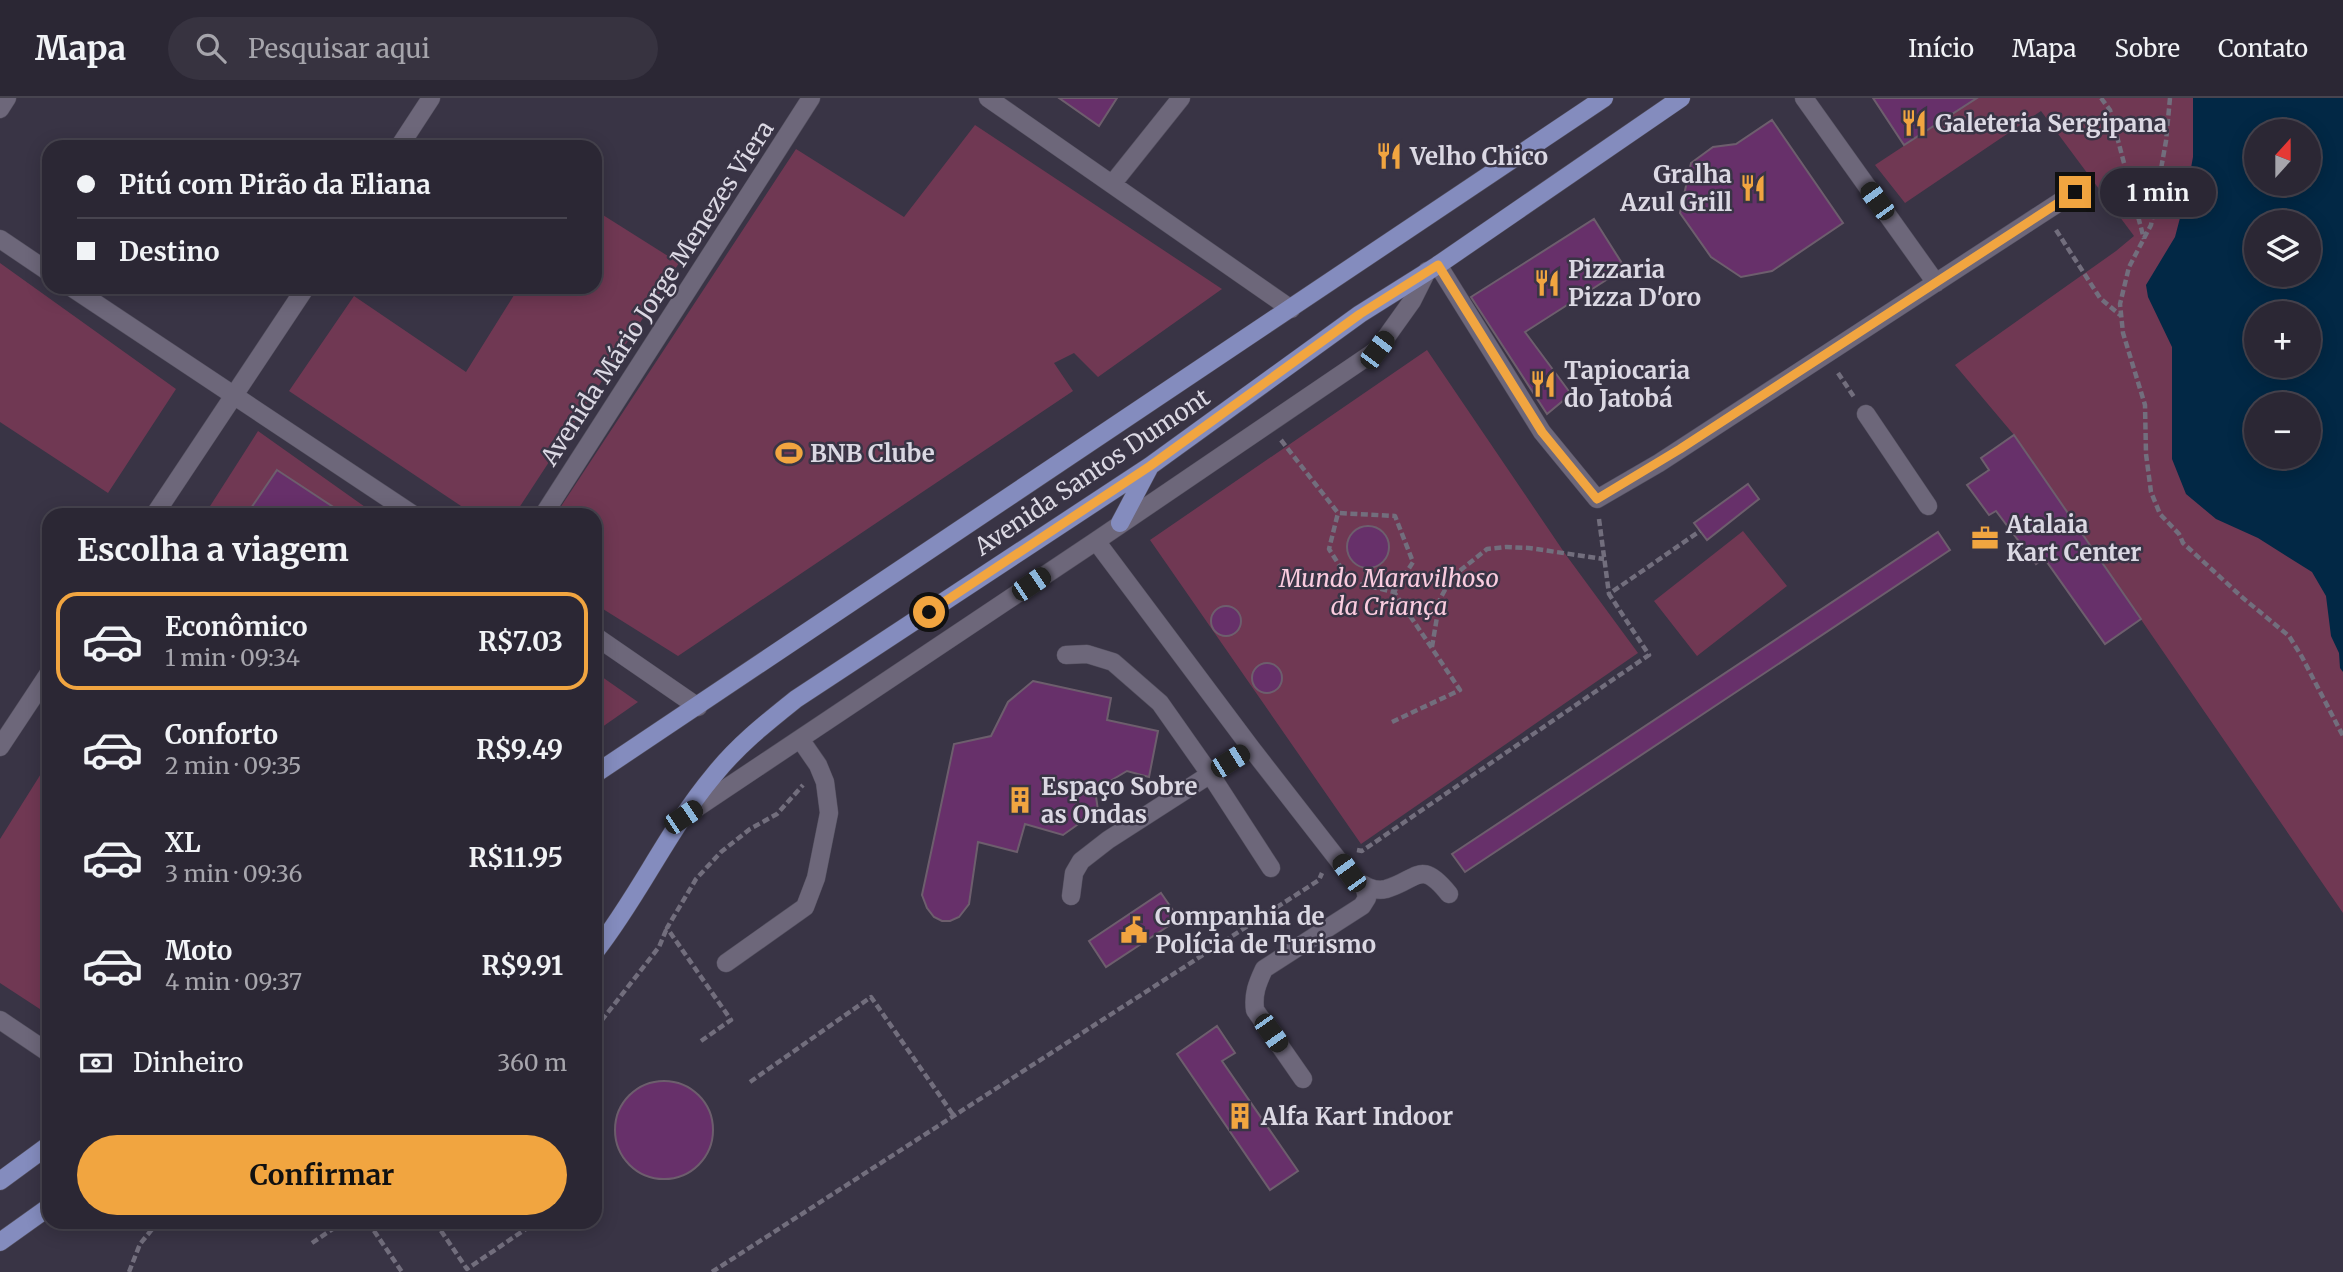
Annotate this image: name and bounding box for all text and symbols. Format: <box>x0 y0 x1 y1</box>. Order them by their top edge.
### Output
search box <box>168 17 658 80</box>
text: Mapa <box>35 28 126 69</box>
icon: search <box>192 29 230 67</box>
text: Pesquisar aqui <box>248 32 430 65</box>
text: Início <box>1908 33 1974 64</box>
text: Mapa <box>2012 33 2076 64</box>
text: Sobre <box>2114 33 2180 64</box>
text: Contato <box>2218 33 2308 64</box>
restaurant icon: Galeteria Sergipana <box>1899 108 1929 138</box>
place label: Galeteria Sergipana <box>1935 108 2167 139</box>
street label: Avenida Mário Jorge Menezes Viera <box>533 115 780 472</box>
north arrow <box>2244 119 2320 196</box>
map controls <box>2244 119 2321 469</box>
restaurant icon: Velho Chico <box>1374 141 1404 171</box>
place label: Velho Chico <box>1409 141 1548 172</box>
place label: Gralha Azul Grill <box>1619 159 1732 218</box>
text: Pitú com Pirão da Eliana <box>119 168 431 201</box>
callout: 1 min <box>2100 168 2215 217</box>
restaurant icon: Gralha Azul Grill <box>1738 173 1768 203</box>
route end <box>2059 176 2091 208</box>
car <box>1857 178 1898 224</box>
text: 1 min <box>2127 178 2189 207</box>
button: layers <box>2244 210 2321 287</box>
text: Destino <box>119 235 219 268</box>
place label: Pizzaria Pizza D'oro <box>1568 254 1701 313</box>
restaurant icon: Pizzaria Pizza D'oro <box>1532 268 1562 298</box>
button: + <box>2244 301 2321 378</box>
car <box>1356 327 1399 373</box>
place label: Tapiocaria do Jatobá <box>1564 355 1690 414</box>
restaurant icon: Tapiocaria do Jatobá <box>1528 369 1558 399</box>
street label: Avenida Santos Dumont <box>967 381 1216 563</box>
button: − <box>2244 392 2321 469</box>
sports icon: BNB Clube <box>774 438 804 468</box>
place label: BNB Clube <box>810 438 935 469</box>
place label: Atalaia Kart Center <box>2005 509 2141 568</box>
office icon: Atalaia Kart Center <box>1970 523 2000 553</box>
text: Escolha a viagem <box>77 530 349 570</box>
park label: Mundo Maravilhoso da Criança <box>1278 563 1499 622</box>
car <box>1008 564 1055 604</box>
route start <box>913 596 945 628</box>
icon: car <box>81 610 144 673</box>
text: Econômico <box>165 610 308 643</box>
text: R$7.03 <box>478 625 563 658</box>
text: 1 min · 09:34 <box>165 643 300 672</box>
icon: car <box>81 718 144 781</box>
text: Conforto <box>165 718 278 751</box>
text: R$9.49 <box>476 733 563 766</box>
car <box>1207 741 1254 781</box>
text: 2 min · 09:35 <box>165 751 302 780</box>
place label: Espaço Sobre as Ondas <box>1041 771 1198 830</box>
building icon: Espaço Sobre as Ondas <box>1005 785 1035 815</box>
car <box>660 797 707 837</box>
icon: car <box>81 826 144 889</box>
text: XL <box>165 826 201 859</box>
text: R$11.95 <box>468 841 563 874</box>
car <box>1329 850 1370 896</box>
text: 3 min · 09:36 <box>165 859 303 888</box>
place label: Companhia de Polícia de Turismo <box>1155 901 1376 960</box>
public building icon: Companhia de Polícia de Turismo <box>1119 915 1149 945</box>
icon: car <box>81 934 144 997</box>
text: Moto <box>165 934 232 967</box>
text: R$9.91 <box>481 949 563 982</box>
text: 4 min · 09:37 <box>165 967 302 996</box>
car <box>1251 1010 1292 1056</box>
icon: cash <box>77 1044 115 1082</box>
text: Dinheiro <box>133 1046 243 1079</box>
text: 360 m <box>497 1048 567 1077</box>
building icon: Alfa Kart Indoor <box>1225 1101 1255 1131</box>
place label: Alfa Kart Indoor <box>1260 1101 1453 1132</box>
button: Confirmar <box>77 1135 567 1215</box>

